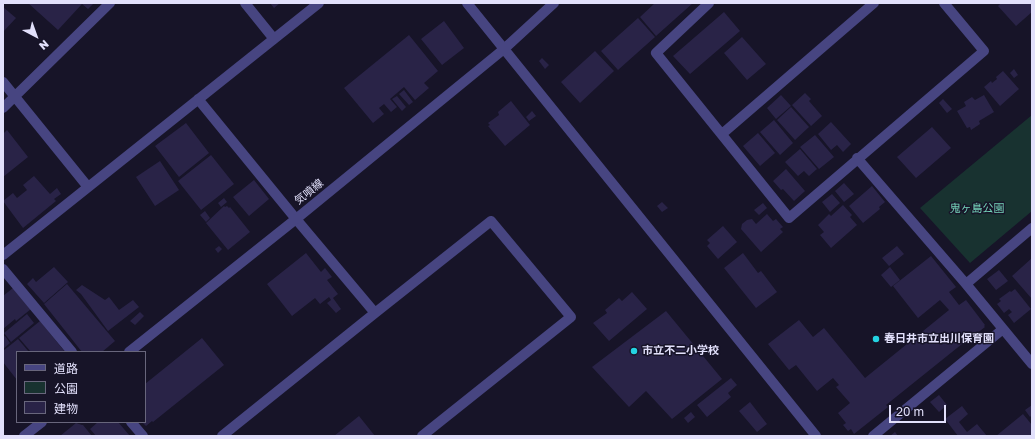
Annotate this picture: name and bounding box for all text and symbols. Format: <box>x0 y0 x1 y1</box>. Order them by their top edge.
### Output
north arrow <box>16 16 56 56</box>
text: N <box>37 38 52 53</box>
street label: 気噴線 <box>292 176 326 208</box>
park label: 鬼ヶ島公園 <box>950 202 1004 216</box>
place label: 春日井市立出川保育園 <box>884 332 994 346</box>
marker: 春日井市立出川保育園 <box>871 334 881 344</box>
place label: 市立不二小学校 <box>642 344 719 358</box>
marker: 市立不二小学校 <box>629 346 639 356</box>
legend <box>16 351 146 423</box>
text: 道路 <box>54 361 78 376</box>
text: 公園 <box>54 381 78 396</box>
scale bar <box>891 397 948 423</box>
text: 建物 <box>54 401 78 416</box>
text: 20 m <box>896 404 924 419</box>

